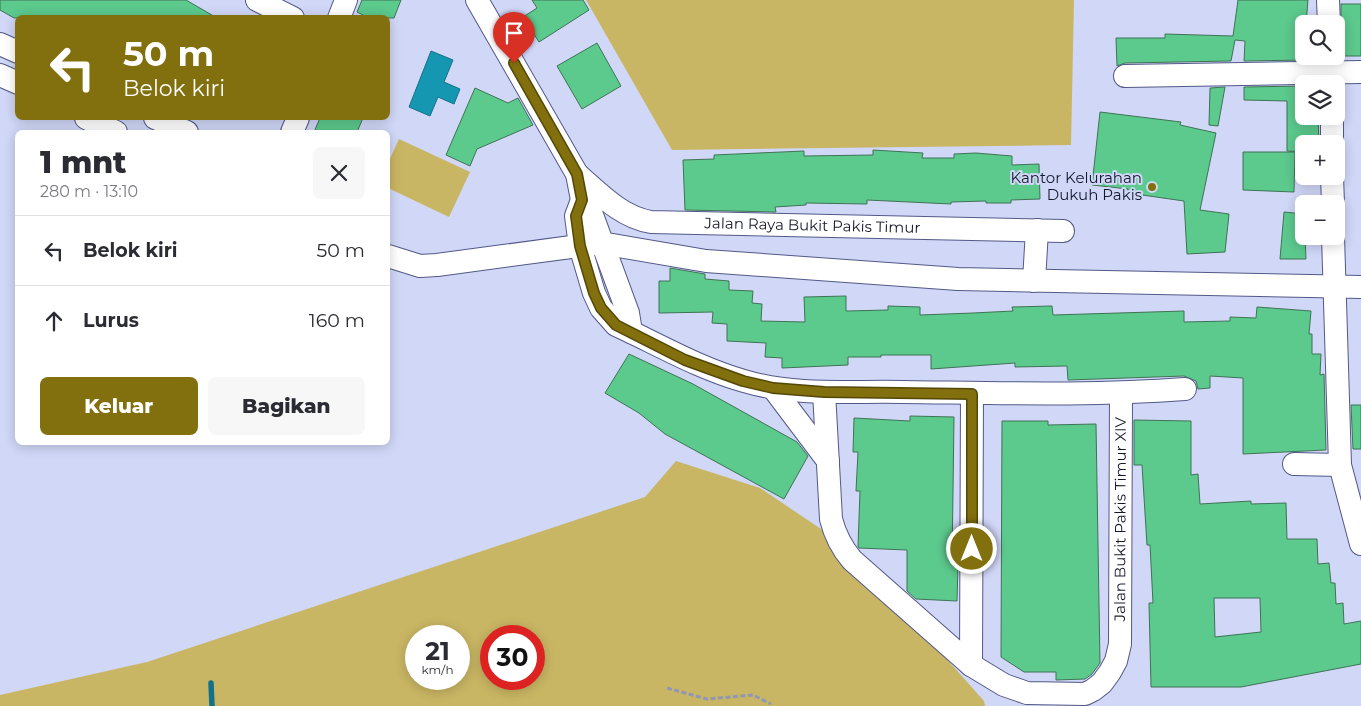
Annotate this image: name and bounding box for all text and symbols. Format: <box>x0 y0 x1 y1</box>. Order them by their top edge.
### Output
pin <box>493 12 535 63</box>
map controls <box>1295 15 1345 245</box>
button: search <box>1295 15 1345 65</box>
icon: arrive <box>500 19 528 47</box>
text: 50 m <box>123 32 214 75</box>
icon: left <box>40 35 105 100</box>
text: Belok kiri <box>123 75 225 102</box>
button: layers <box>1295 75 1345 125</box>
button: + <box>1295 135 1345 185</box>
text: 1 mnt <box>40 144 127 181</box>
button: close <box>313 147 365 199</box>
place label: Kantor Kelurahan Dukuh Pakis <box>1011 168 1142 204</box>
marker: Kantor Kelurahan Dukuh Pakis <box>1146 181 1158 193</box>
text: 280 m · 13:10 <box>40 182 138 201</box>
button: − <box>1295 195 1345 245</box>
street label: Jalan Raya Bukit Pakis Timur <box>703 213 921 237</box>
icon: left <box>40 237 68 265</box>
text: Belok kiri <box>83 239 178 262</box>
text: 50 m <box>317 239 365 262</box>
icon: ahead <box>40 307 68 335</box>
text: Lurus <box>83 309 139 332</box>
text: 160 m <box>309 309 365 332</box>
button: Keluar <box>40 377 198 435</box>
button: Bagikan <box>208 377 365 435</box>
street label: Jalan Bukit Pakis Timur XIV <box>1110 417 1130 623</box>
position arrow <box>945 522 997 574</box>
speed limit sign: 30 <box>480 625 545 690</box>
text: 21 <box>425 636 450 666</box>
text: km/h <box>421 662 454 677</box>

